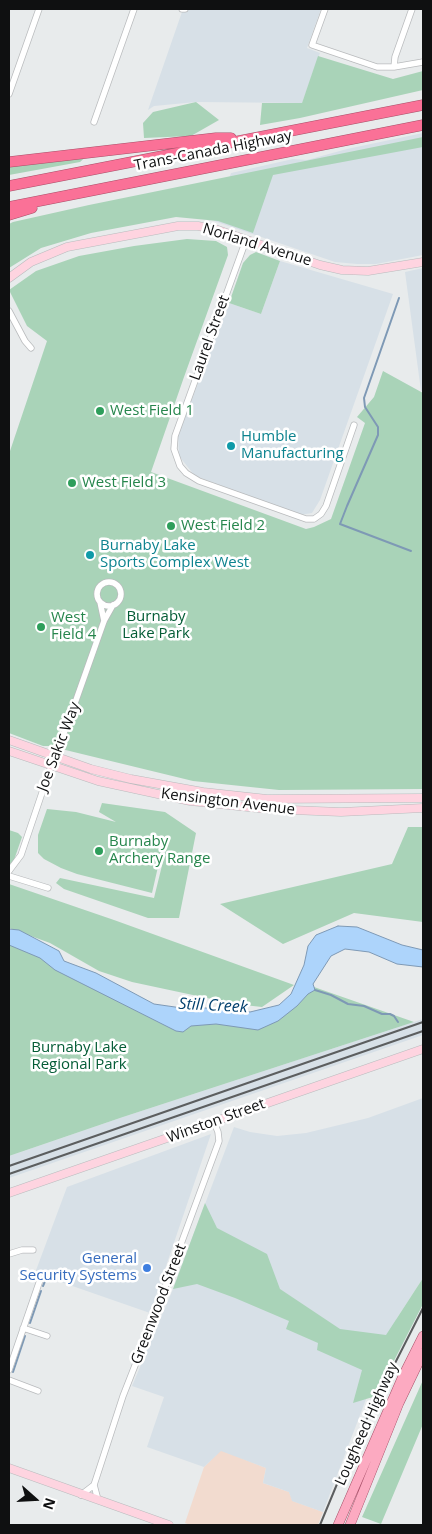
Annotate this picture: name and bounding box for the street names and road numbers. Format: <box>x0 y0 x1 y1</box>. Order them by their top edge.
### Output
street label: Trans-Canada Highway <box>133 127 293 175</box>
street label: Norland Avenue <box>200 220 314 270</box>
street label: Laurel Street <box>186 293 234 383</box>
street label: Joe Sakic Way <box>34 700 84 794</box>
street label: Kensington Avenue <box>160 785 296 819</box>
street label: Winston Street <box>164 1095 268 1147</box>
street label: Greenwood Street <box>128 1241 190 1367</box>
street label: Lougheed Highway <box>332 1360 402 1488</box>

